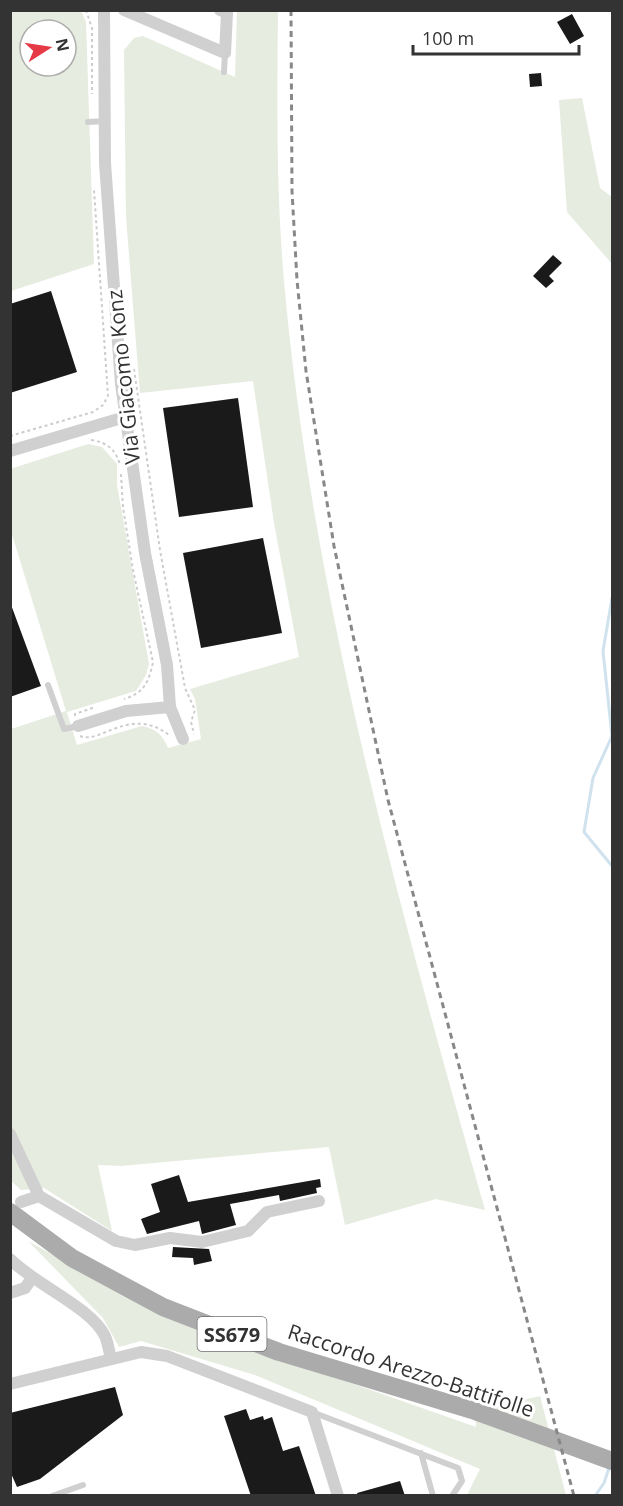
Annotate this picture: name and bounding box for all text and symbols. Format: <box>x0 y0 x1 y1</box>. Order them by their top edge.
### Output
north arrow <box>18 18 78 78</box>
scale bar <box>413 18 580 56</box>
text: 100 m <box>422 26 474 50</box>
text: N <box>51 36 75 54</box>
street label: Via Giacomo Konz <box>100 288 146 466</box>
road number: SS679 <box>198 1317 266 1351</box>
street label: Raccordo Arezzo-Battifolle <box>284 1317 538 1423</box>

